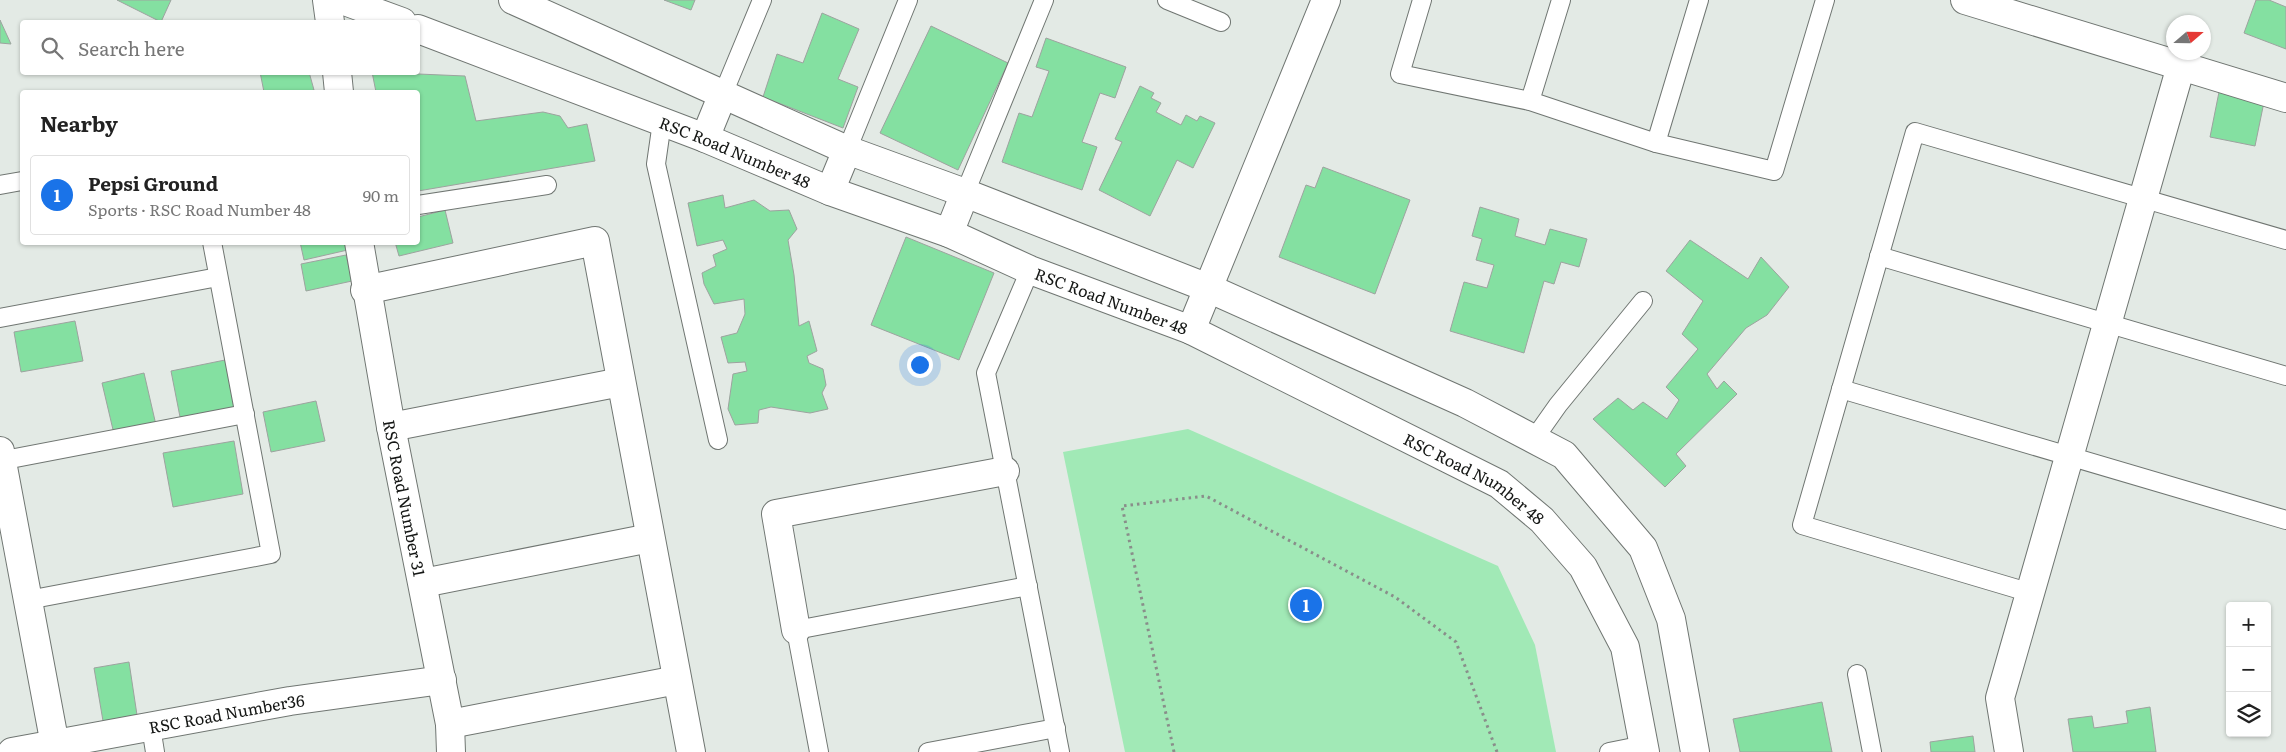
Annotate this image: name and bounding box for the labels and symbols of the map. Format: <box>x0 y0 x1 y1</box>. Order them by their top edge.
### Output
north arrow <box>2166 15 2211 60</box>
street label: RSC Road Number 48 <box>656 110 815 194</box>
street label: RSC Road Number 48 <box>1032 261 1192 340</box>
your location <box>907 352 933 378</box>
street label: RSC Road Number 31 <box>378 418 432 579</box>
street label: RSC Road Number 48 <box>1400 426 1550 530</box>
pin: 1 <box>1290 586 1322 624</box>
street label: RSC Road Number36 <box>146 687 306 739</box>

